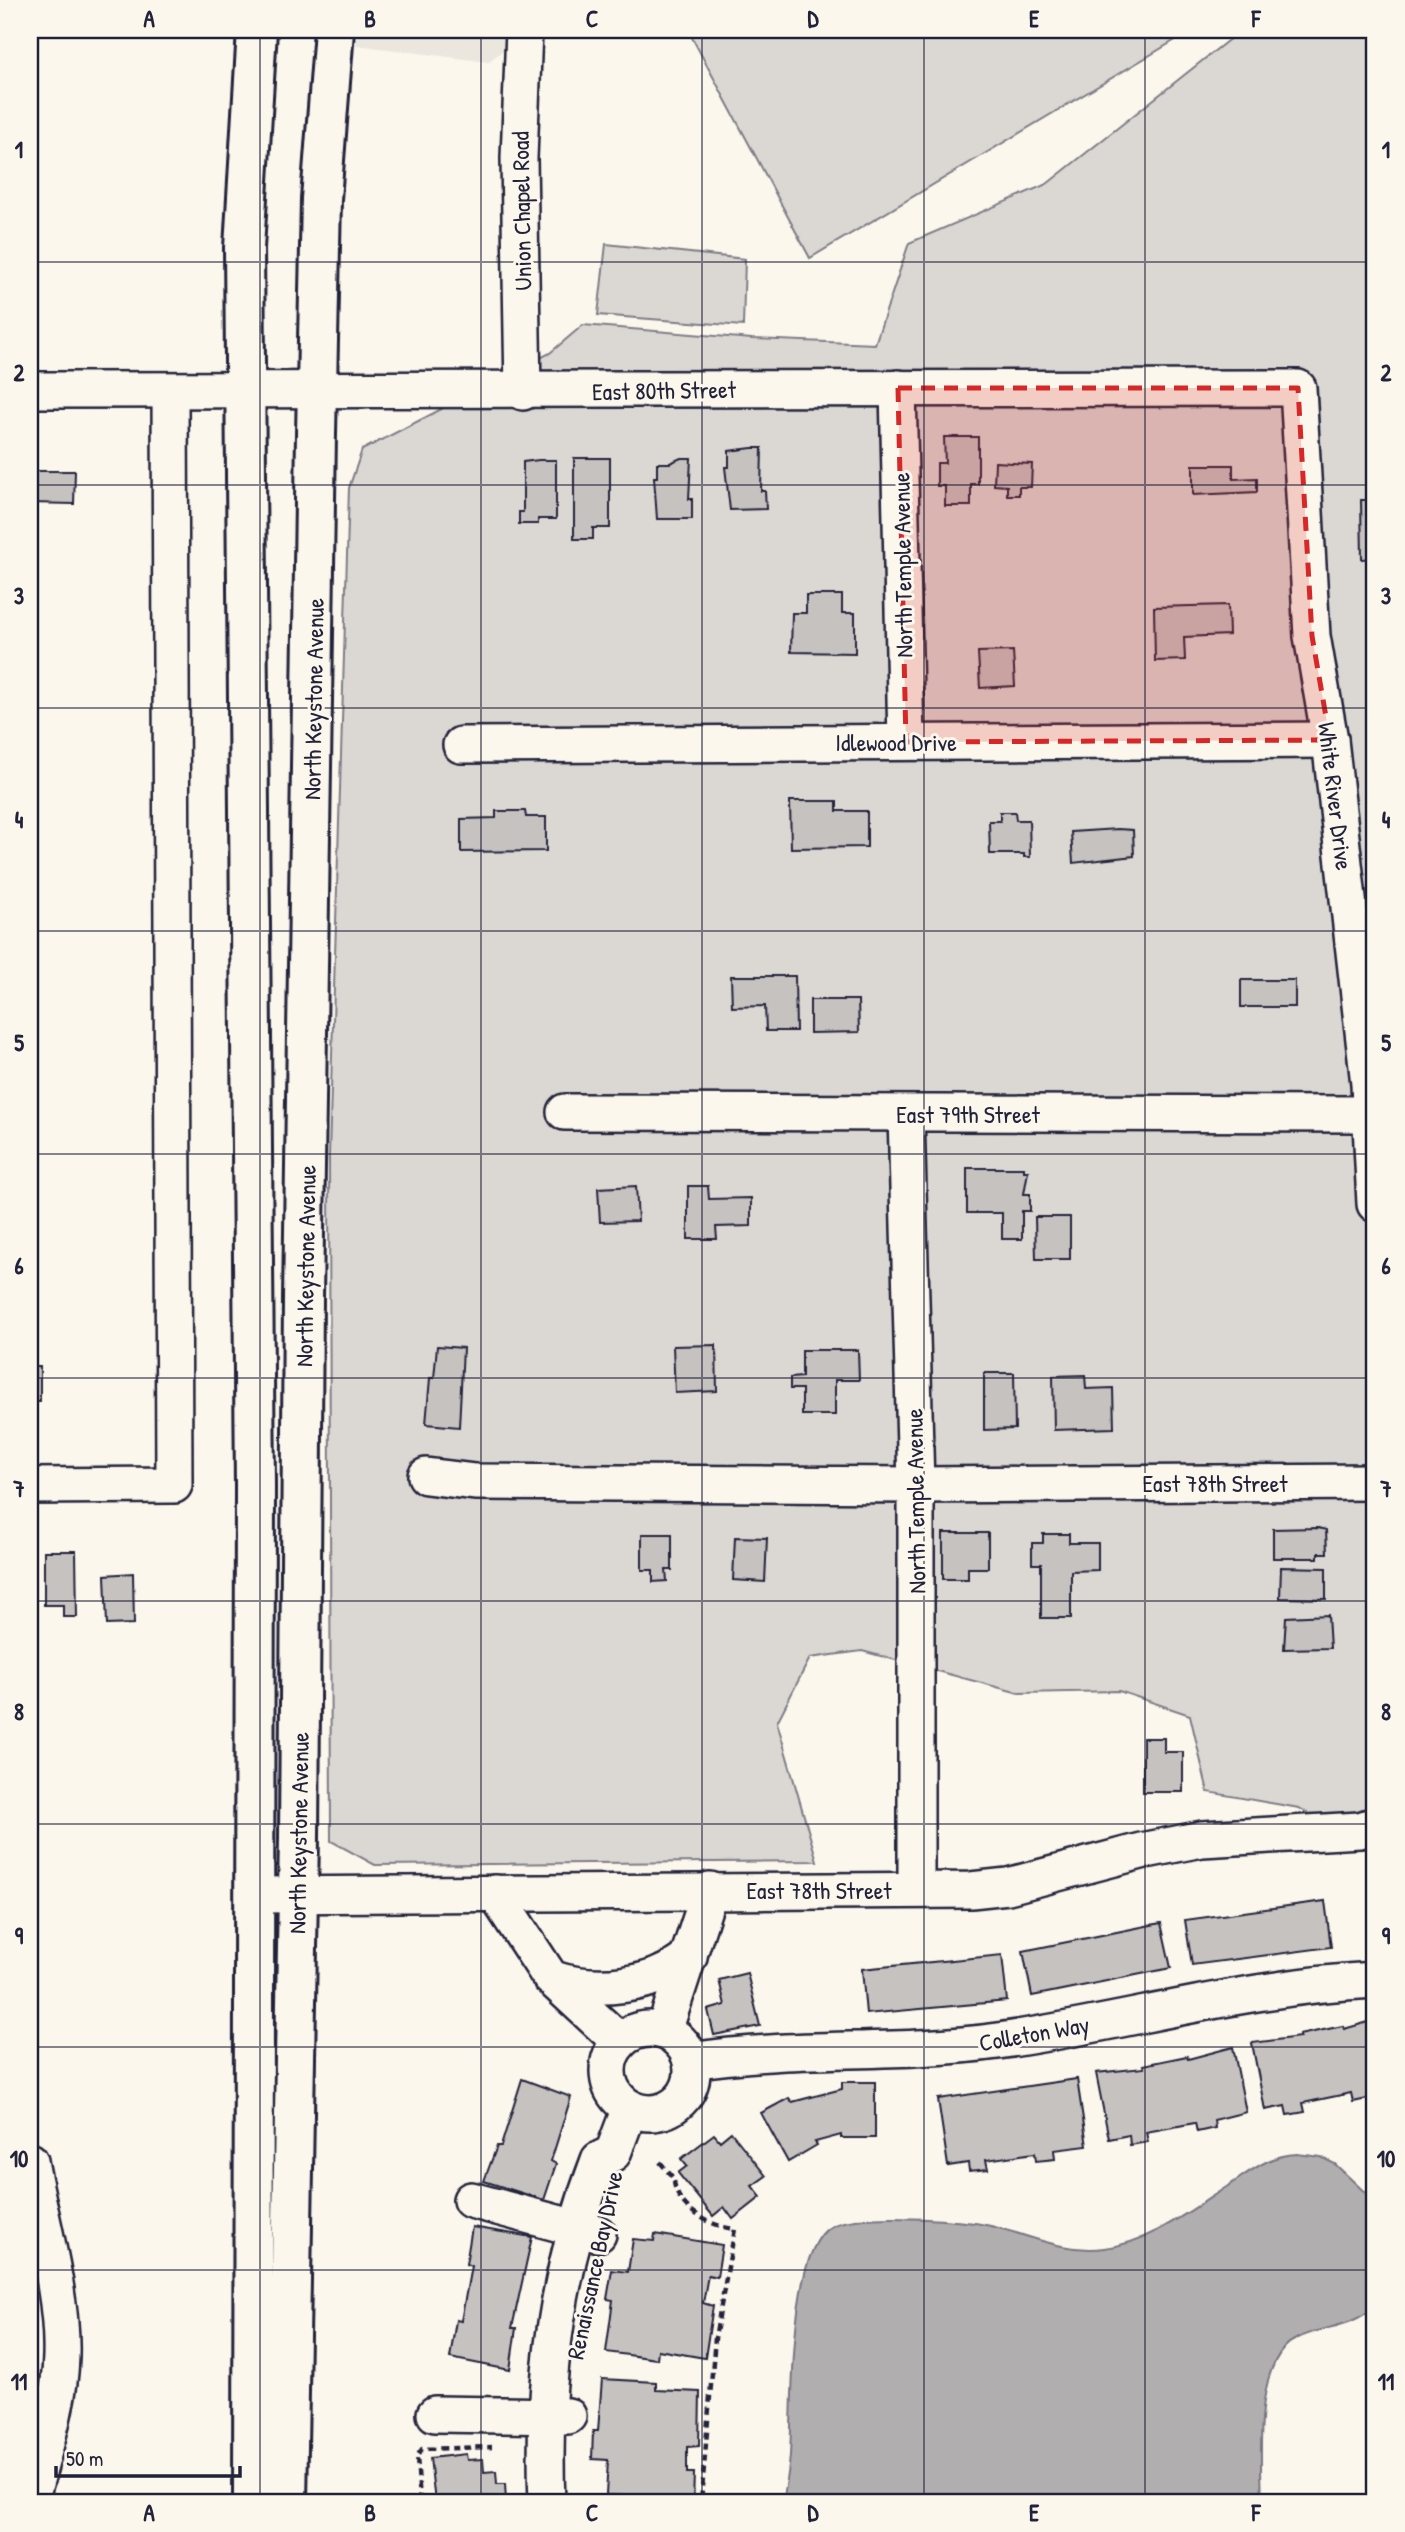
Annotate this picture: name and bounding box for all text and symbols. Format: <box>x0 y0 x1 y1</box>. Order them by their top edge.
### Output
text: A <box>143 3 155 34</box>
text: B <box>364 3 376 34</box>
text: C <box>586 3 598 34</box>
text: D <box>808 3 820 34</box>
text: E <box>1029 3 1040 34</box>
text: F <box>1251 3 1262 34</box>
street label: Union Chapel Road <box>504 131 538 291</box>
text: 1 <box>15 134 23 165</box>
text: 1 <box>1382 134 1390 165</box>
text: 2 <box>14 357 25 388</box>
text: 2 <box>1381 357 1392 388</box>
street label: East 80th Street <box>592 373 737 407</box>
street label: North Temple Avenue <box>884 472 920 658</box>
text: 3 <box>14 580 24 611</box>
text: 3 <box>1381 580 1391 611</box>
street label: North Keystone Avenue <box>295 597 331 800</box>
street label: White River Drive <box>1311 720 1361 872</box>
street label: Idlewood Drive <box>835 726 957 758</box>
text: 4 <box>15 804 24 835</box>
text: 4 <box>1382 804 1391 835</box>
text: 5 <box>14 1027 24 1058</box>
text: 5 <box>1381 1027 1391 1058</box>
street label: East 79th Street <box>896 1098 1040 1130</box>
street label: North Keystone Avenue <box>287 1164 323 1367</box>
text: 6 <box>14 1250 24 1281</box>
text: 6 <box>1381 1250 1391 1281</box>
street label: North Temple Avenue <box>897 1408 933 1594</box>
street label: East 78th Street <box>1142 1467 1288 1499</box>
text: 7 <box>12 1473 25 1504</box>
text: 7 <box>1379 1473 1392 1504</box>
text: 8 <box>14 1696 24 1727</box>
text: 8 <box>1381 1696 1391 1727</box>
street label: North Keystone Avenue <box>280 1731 316 1934</box>
street label: East 78th Street <box>746 1874 892 1906</box>
text: 9 <box>15 1920 24 1951</box>
text: 9 <box>1382 1920 1391 1951</box>
street label: Colleton Way <box>976 2008 1092 2058</box>
text: 10 <box>10 2143 28 2174</box>
text: 10 <box>1377 2143 1395 2174</box>
street label: Renaissance Bay Drive <box>558 2168 630 2362</box>
text: 11 <box>11 2366 27 2397</box>
text: 11 <box>1378 2366 1394 2397</box>
scale bar <box>56 2434 240 2478</box>
text: 50 m <box>66 2444 103 2473</box>
text: A <box>143 2497 155 2528</box>
text: B <box>364 2497 376 2528</box>
text: C <box>586 2497 598 2528</box>
text: D <box>808 2497 820 2528</box>
text: E <box>1029 2497 1040 2528</box>
text: F <box>1251 2497 1262 2528</box>

